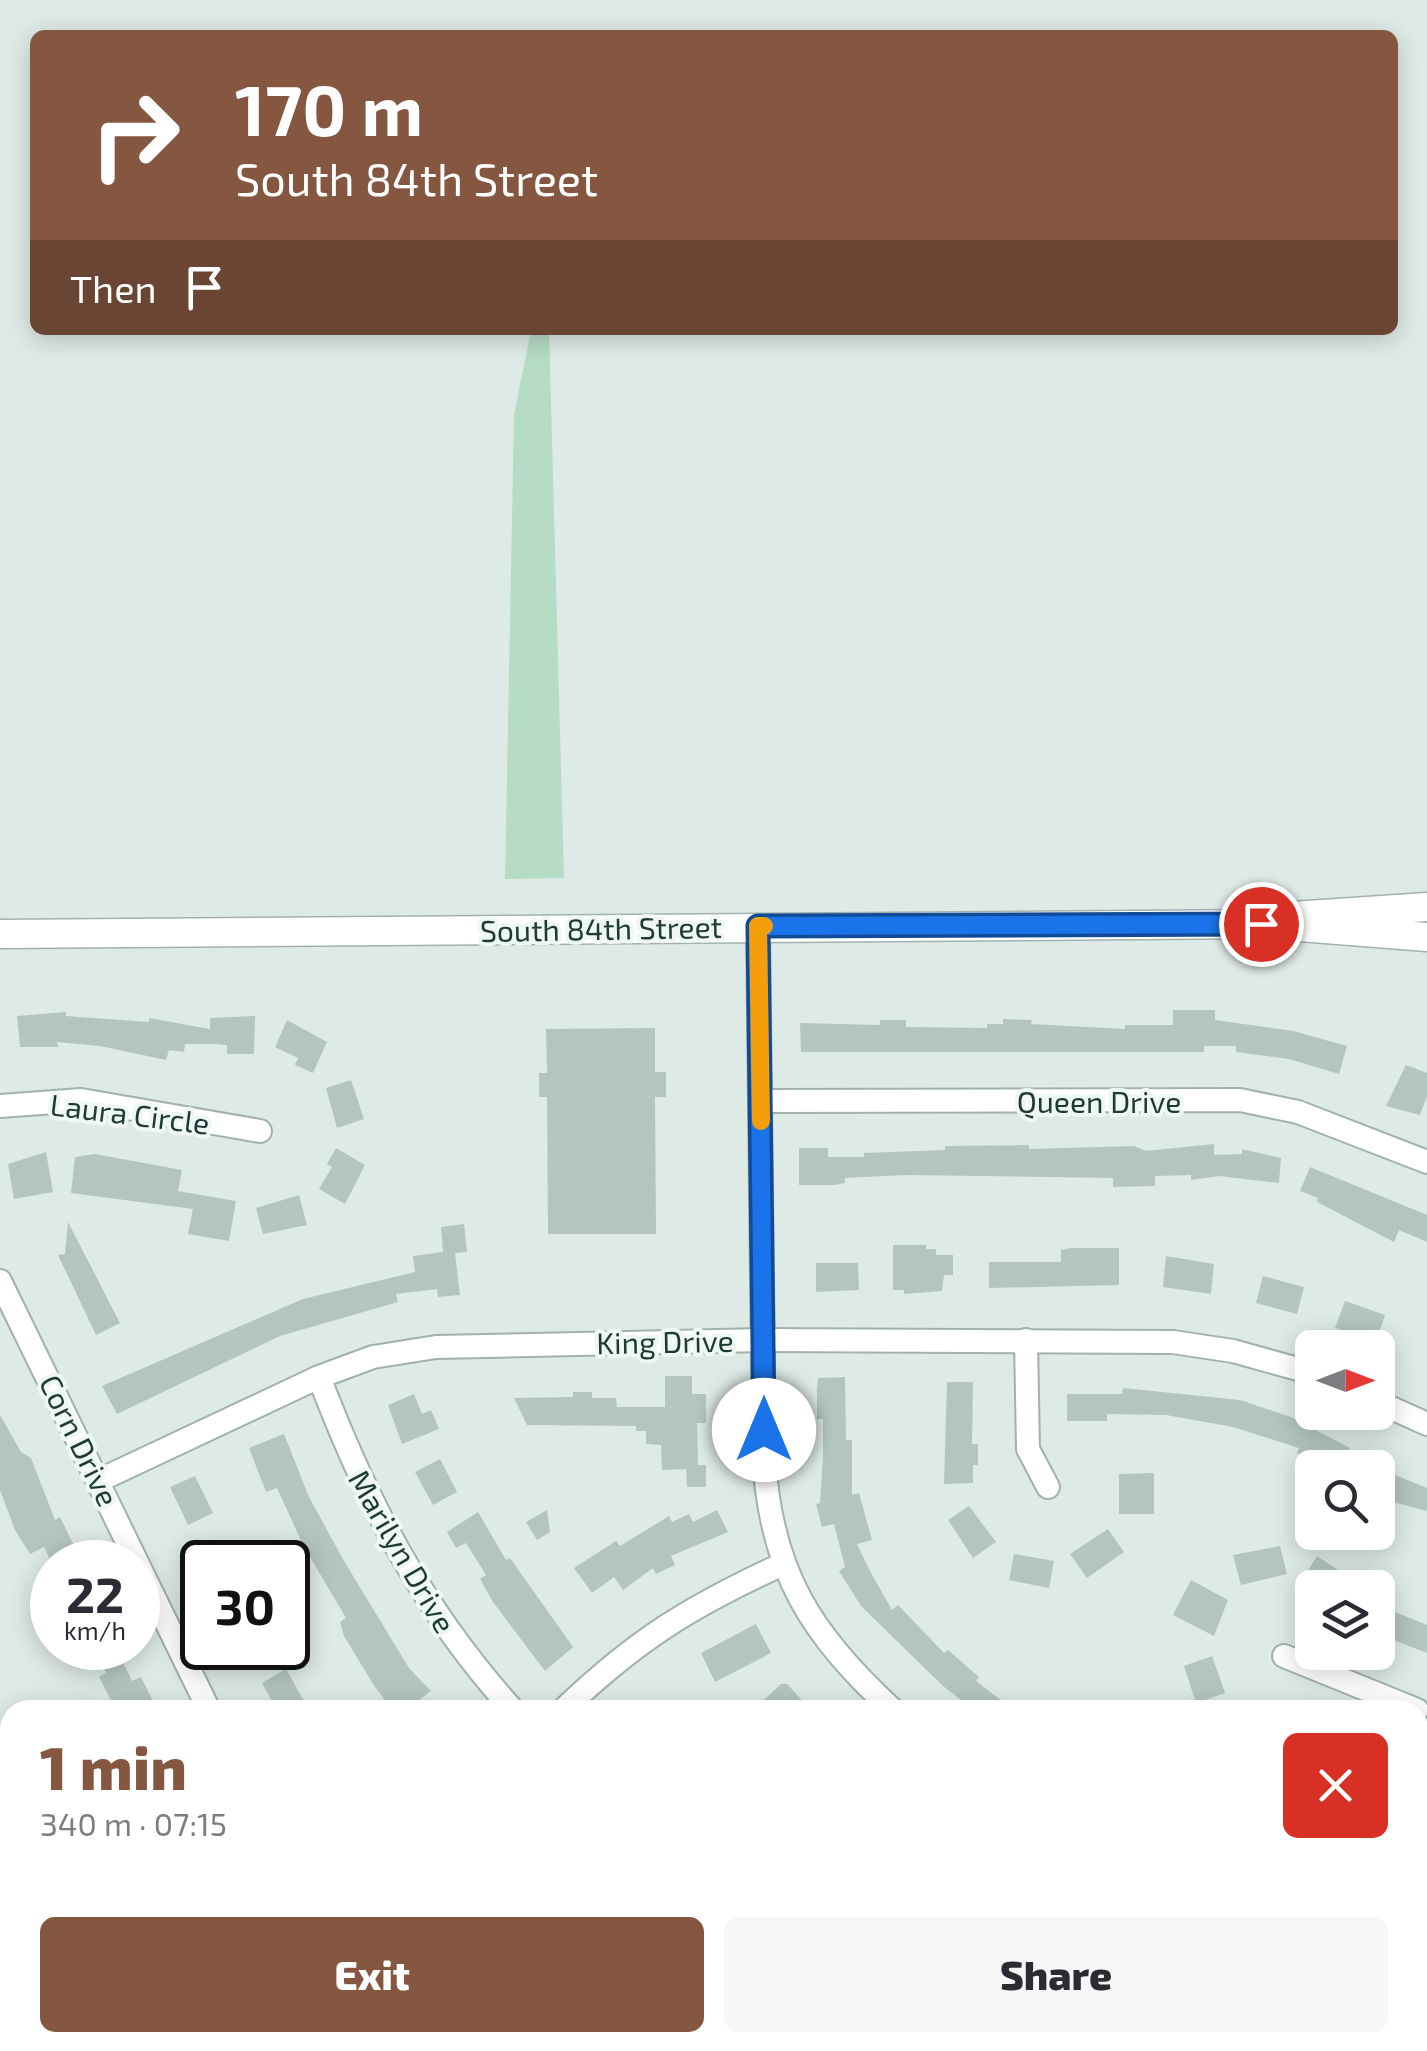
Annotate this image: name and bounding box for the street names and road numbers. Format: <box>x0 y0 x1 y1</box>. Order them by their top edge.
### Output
street label: South 84th Street <box>480 908 722 948</box>
street label: Queen Drive <box>1017 1083 1181 1119</box>
street label: Laura Circle <box>48 1085 212 1141</box>
street label: King Drive <box>596 1322 734 1360</box>
street label: Corn Drive <box>33 1369 127 1511</box>
street label: Marilyn Drive <box>342 1463 464 1639</box>

